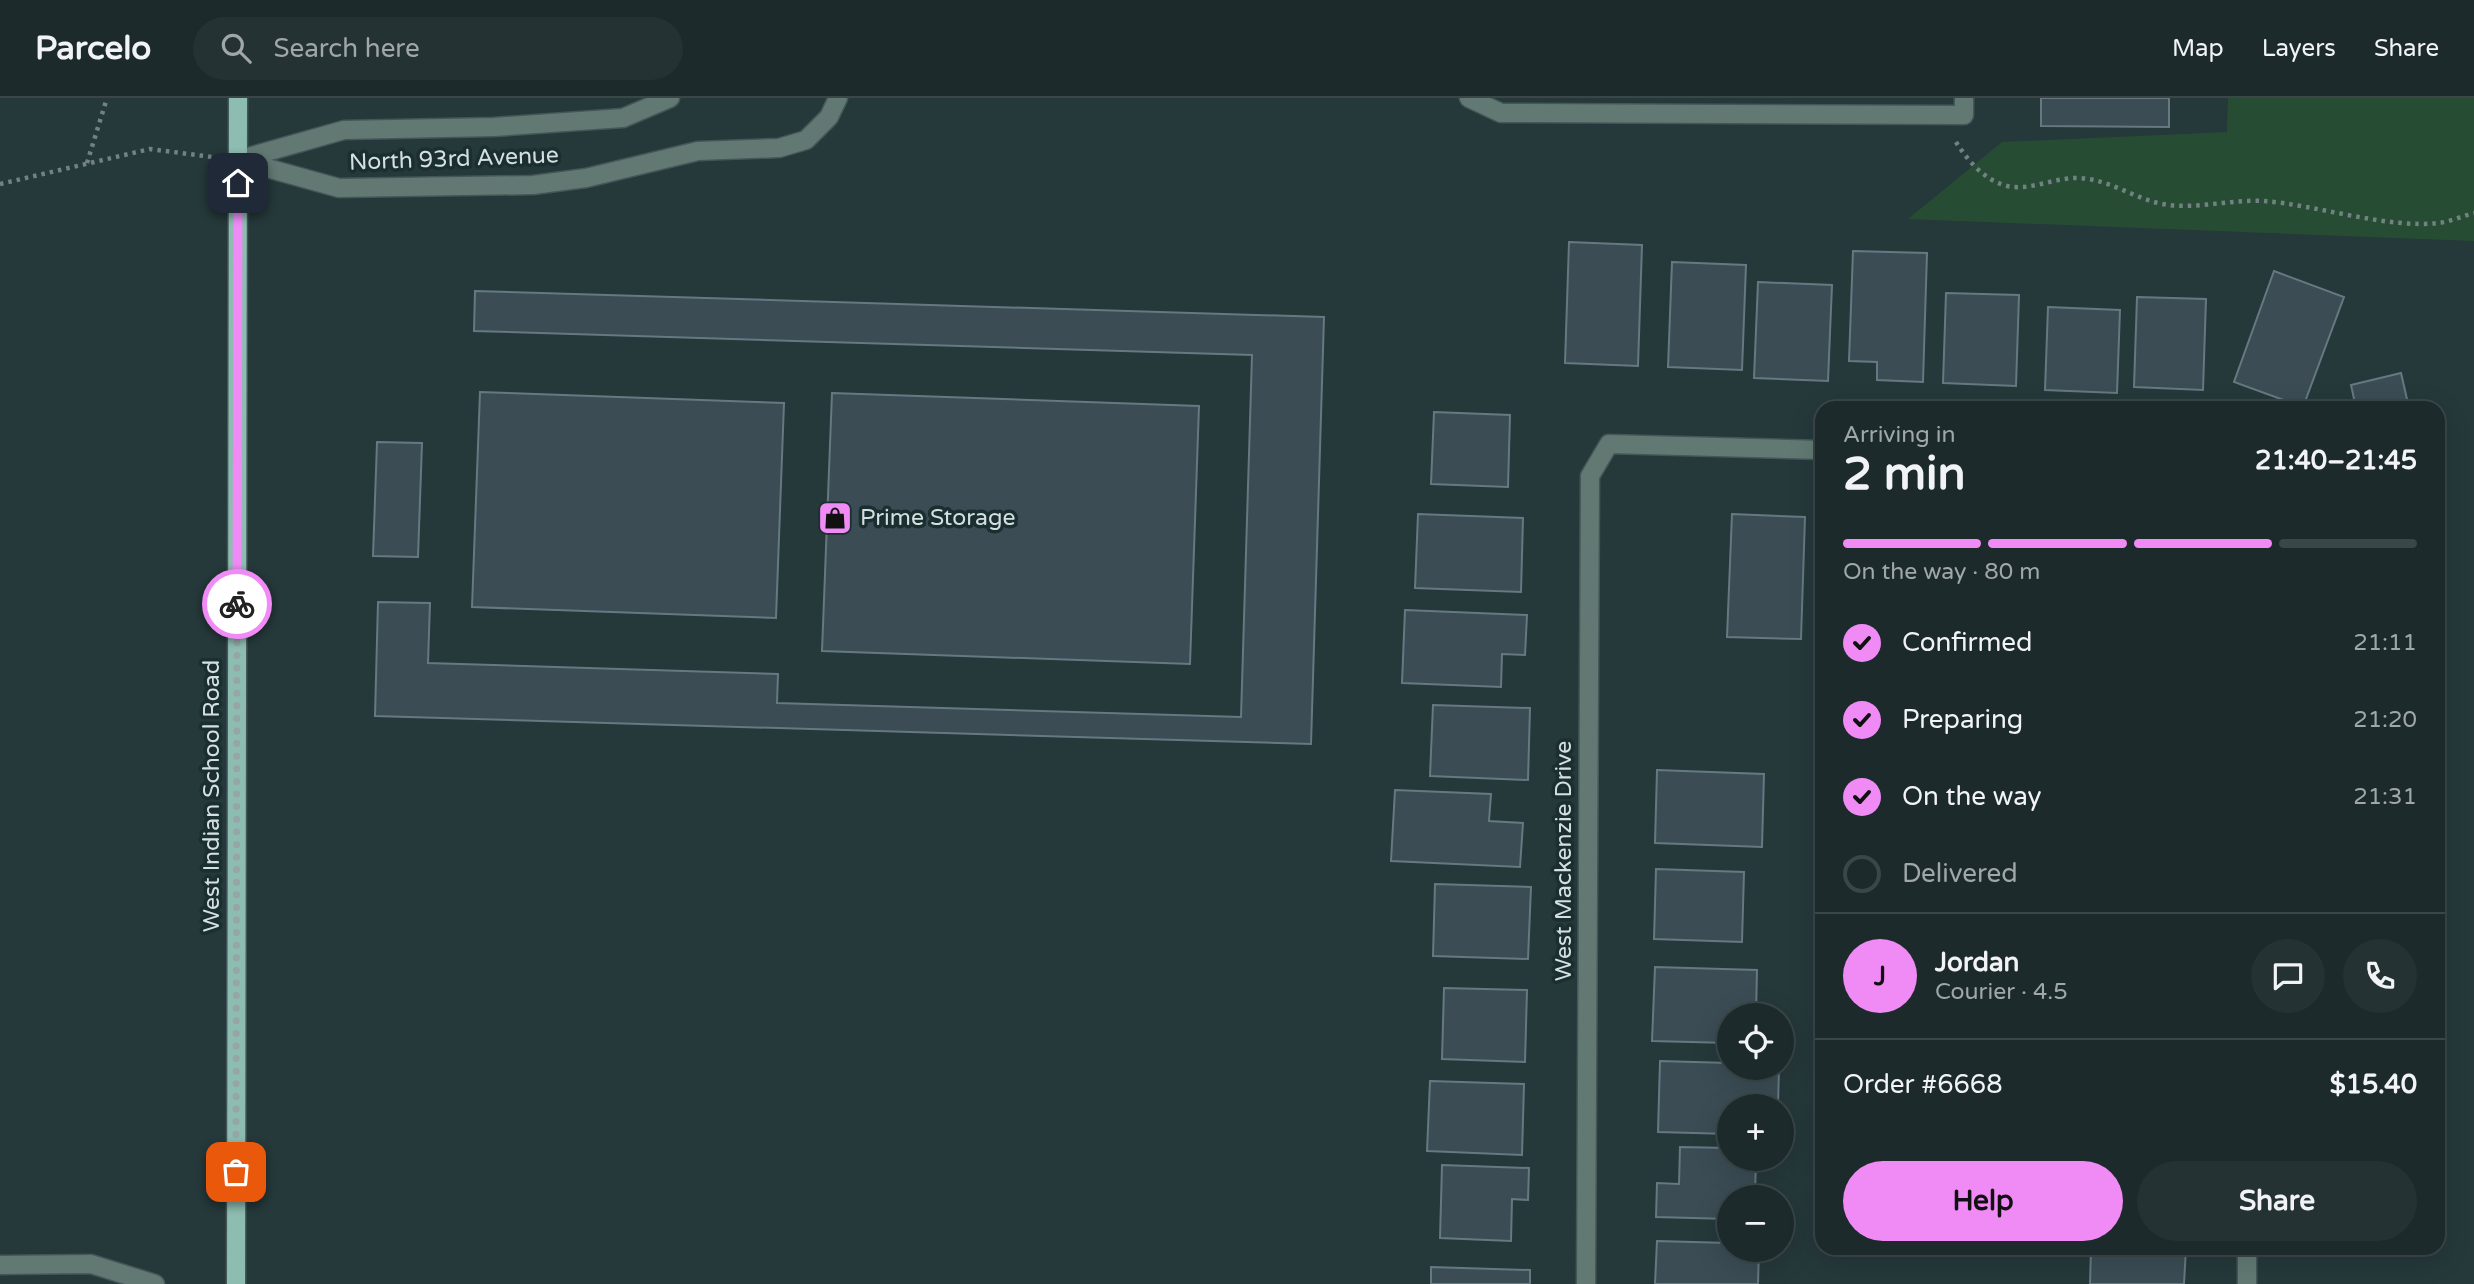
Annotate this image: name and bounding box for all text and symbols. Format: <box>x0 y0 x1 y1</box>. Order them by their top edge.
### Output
search box <box>193 17 683 80</box>
text: Parcelo <box>35 29 151 68</box>
icon: search <box>217 29 255 67</box>
text: Search here <box>273 33 420 64</box>
text: Map <box>2172 34 2224 63</box>
text: Layers <box>2262 34 2336 63</box>
text: Share <box>2374 34 2439 63</box>
street label: North 93rd Avenue <box>349 141 559 177</box>
pin <box>208 153 268 213</box>
icon: home <box>219 164 257 202</box>
text: Arriving in <box>1843 421 1956 449</box>
text: 21:40–21:45 <box>2255 445 2417 476</box>
text: 2 min <box>1843 447 1966 502</box>
shop icon: Prime Storage <box>816 499 854 537</box>
place label: Prime Storage <box>860 504 1015 532</box>
text: On the way · 80 m <box>1843 558 2040 586</box>
courier <box>202 569 272 639</box>
icon: bike <box>218 585 256 623</box>
icon: check <box>1843 624 1881 662</box>
text: Confirmed <box>1902 627 2032 658</box>
text: 21:11 <box>2353 629 2417 657</box>
street label: West Indian School Road <box>198 660 226 932</box>
icon: check <box>1843 701 1881 739</box>
text: Preparing <box>1902 704 2023 735</box>
text: 21:20 <box>2353 706 2417 734</box>
street label: West Mackenzie Drive <box>1550 741 1578 981</box>
icon: check <box>1843 778 1881 816</box>
text: On the way <box>1902 781 2042 812</box>
text: 21:31 <box>2353 783 2417 811</box>
text: Delivered <box>1902 858 2018 889</box>
button: chat <box>2251 939 2325 1013</box>
button: phone <box>2343 939 2417 1013</box>
text: Jordan <box>1935 947 2019 978</box>
text: J <box>1874 961 1886 992</box>
text: Courier · 4.5 <box>1935 978 2068 1006</box>
map controls <box>1717 1003 1794 1262</box>
button: locate <box>1717 1003 1794 1080</box>
text: Order #6668 <box>1843 1069 2003 1100</box>
text: $15.40 <box>2330 1069 2417 1100</box>
button: + <box>1717 1094 1794 1171</box>
pin <box>206 1142 266 1202</box>
icon: bag <box>217 1153 255 1191</box>
button: Help <box>1843 1161 2123 1241</box>
button: Share <box>2137 1161 2417 1241</box>
button: − <box>1717 1185 1794 1262</box>

